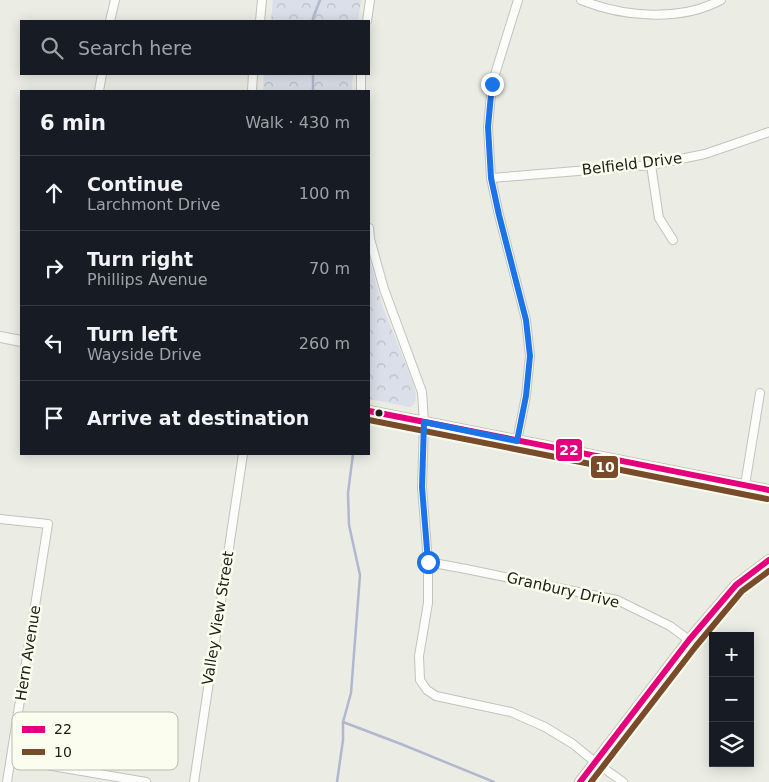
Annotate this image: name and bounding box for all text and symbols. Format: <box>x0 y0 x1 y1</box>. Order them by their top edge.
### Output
search box <box>20 20 370 75</box>
icon: search <box>38 34 66 62</box>
text: Search here <box>78 37 192 59</box>
route end <box>481 73 504 96</box>
text: 6 min <box>40 111 106 135</box>
text: Walk · 430 m <box>245 113 350 132</box>
street label: Belfield Drive <box>581 149 683 179</box>
text: Continue <box>87 173 183 195</box>
icon: ahead <box>40 179 68 207</box>
text: 100 m <box>299 184 350 203</box>
text: Larchmont Drive <box>87 195 220 214</box>
text: Turn right <box>87 248 193 270</box>
icon: right <box>40 254 68 282</box>
text: 70 m <box>309 259 350 278</box>
text: Phillips Avenue <box>87 270 208 289</box>
text: Turn left <box>87 323 178 345</box>
icon: left <box>40 329 68 357</box>
text: 260 m <box>299 334 350 353</box>
text: Wayside Drive <box>87 345 202 364</box>
icon: arrive <box>40 404 68 432</box>
text: Arrive at destination <box>87 407 309 429</box>
unlabelled marker <box>374 408 384 418</box>
line badge: 22 <box>555 438 583 462</box>
text: 22 <box>559 442 579 458</box>
line badge: 10 <box>590 455 619 479</box>
text: 10 <box>595 459 615 475</box>
street label: Valley View Street <box>199 550 238 686</box>
route start <box>417 551 440 574</box>
street label: Granbury Drive <box>505 568 621 612</box>
street label: Hern Avenue <box>12 604 44 702</box>
map controls <box>709 632 754 767</box>
button: + <box>709 632 754 677</box>
button: − <box>709 677 754 722</box>
legend <box>12 712 178 770</box>
text: 22 <box>54 721 72 737</box>
button: layers <box>709 722 754 767</box>
text: 10 <box>54 744 72 760</box>

